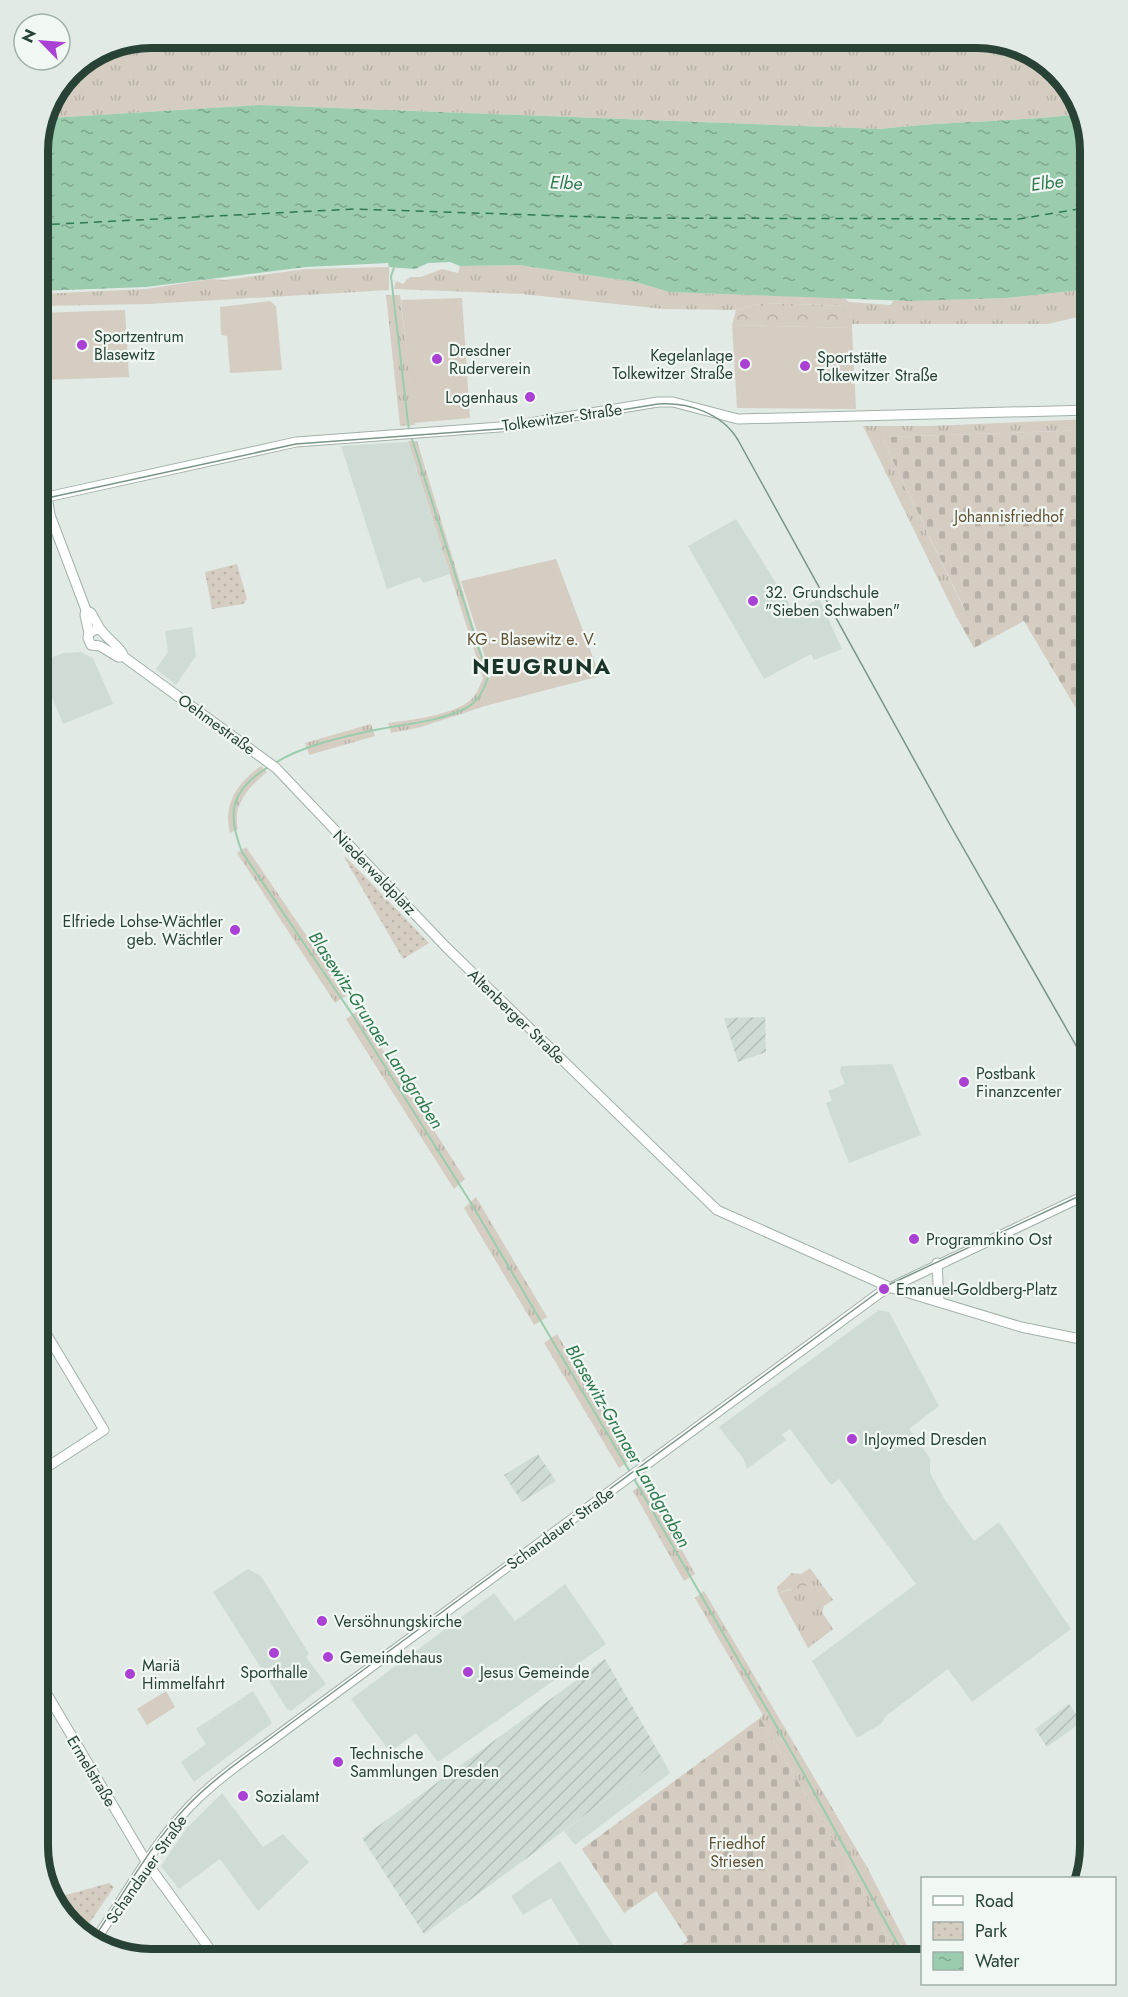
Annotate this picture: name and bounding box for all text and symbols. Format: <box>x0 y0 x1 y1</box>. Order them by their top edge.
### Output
north arrow <box>12 12 72 72</box>
text: N <box>16 25 42 46</box>
water label: Elbe <box>1029 168 1065 198</box>
water label: Elbe <box>549 169 583 197</box>
place label: Sportzentrum Blasewitz <box>94 325 184 366</box>
marker: Sportzentrum Blasewitz <box>75 338 89 352</box>
place label: Dresdner Ruderverein <box>449 339 531 380</box>
place label: Kegelanlage Tolkewitzer Straße <box>612 344 733 385</box>
place label: Sportstätte Tolkewitzer Straße <box>817 346 938 387</box>
marker: Dresdner Ruderverein <box>430 352 444 366</box>
marker: Kegelanlage Tolkewitzer Straße <box>738 357 752 371</box>
marker: Sportstätte Tolkewitzer Straße <box>798 359 812 373</box>
place label: Logenhaus <box>445 386 518 409</box>
marker: Logenhaus <box>523 390 537 404</box>
street label: Tolkewitzer Straße <box>501 398 623 437</box>
park label: Johannisfriedhof <box>952 505 1064 528</box>
place label: 32. Grundschule "Sieben Schwaben" <box>765 581 900 622</box>
marker: 32. Grundschule "Sieben Schwaben" <box>746 594 760 608</box>
park label: KG - Blasewitz e. V. <box>467 628 597 651</box>
district label: NEUGRUNA <box>472 650 612 682</box>
street label: Oehmestraße <box>173 688 260 760</box>
street label: Niederwaldplatz <box>328 824 422 921</box>
place label: Elfriede Lohse-Wächtler geb. Wächtler <box>63 910 224 951</box>
marker: Elfriede Lohse-Wächtler geb. Wächtler <box>228 923 242 937</box>
water label: Blasewitz‐Grunaer Landgraben <box>302 926 450 1134</box>
street label: Altenberger Straße <box>463 964 571 1069</box>
place label: Postbank Finanzcenter <box>976 1062 1062 1103</box>
marker: Postbank Finanzcenter <box>957 1075 971 1089</box>
place label: Programmkino Ost <box>926 1228 1052 1251</box>
marker: Programmkino Ost <box>907 1232 921 1246</box>
place label: Emanuel-Goldberg-Platz <box>896 1278 1058 1301</box>
marker: Emanuel-Goldberg-Platz <box>877 1282 891 1296</box>
water label: Blasewitz‐Grunaer Landgraben <box>559 1339 697 1553</box>
place label: InJoymed Dresden <box>864 1428 987 1451</box>
marker: InJoymed Dresden <box>845 1432 859 1446</box>
street label: Schandauer Straße <box>502 1482 619 1575</box>
place label: Versöhnungskirche <box>334 1610 462 1633</box>
marker: Versöhnungskirche <box>315 1614 329 1628</box>
marker: Sporthalle <box>267 1646 281 1660</box>
place label: Gemeindehaus <box>340 1646 442 1669</box>
marker: Gemeindehaus <box>321 1650 335 1664</box>
place label: Mariä Himmelfahrt <box>142 1654 225 1695</box>
place label: Sporthalle <box>240 1661 308 1684</box>
place label: Jesus Gemeinde <box>478 1661 589 1684</box>
marker: Jesus Gemeinde <box>461 1665 475 1679</box>
marker: Mariä Himmelfahrt <box>123 1667 137 1681</box>
street label: Ermelstraße <box>61 1731 122 1811</box>
place label: Technische Sammlungen Dresden <box>350 1742 499 1783</box>
marker: Technische Sammlungen Dresden <box>331 1755 345 1769</box>
place label: Sozialamt <box>255 1785 319 1808</box>
marker: Sozialamt <box>236 1789 250 1803</box>
street label: Schandauer Straße <box>100 1810 192 1928</box>
park label: Friedhof Striesen <box>709 1832 766 1873</box>
legend <box>921 1877 1116 1985</box>
text: Road <box>975 1888 1014 1914</box>
text: Park <box>975 1918 1007 1944</box>
text: Water <box>975 1948 1020 1974</box>

